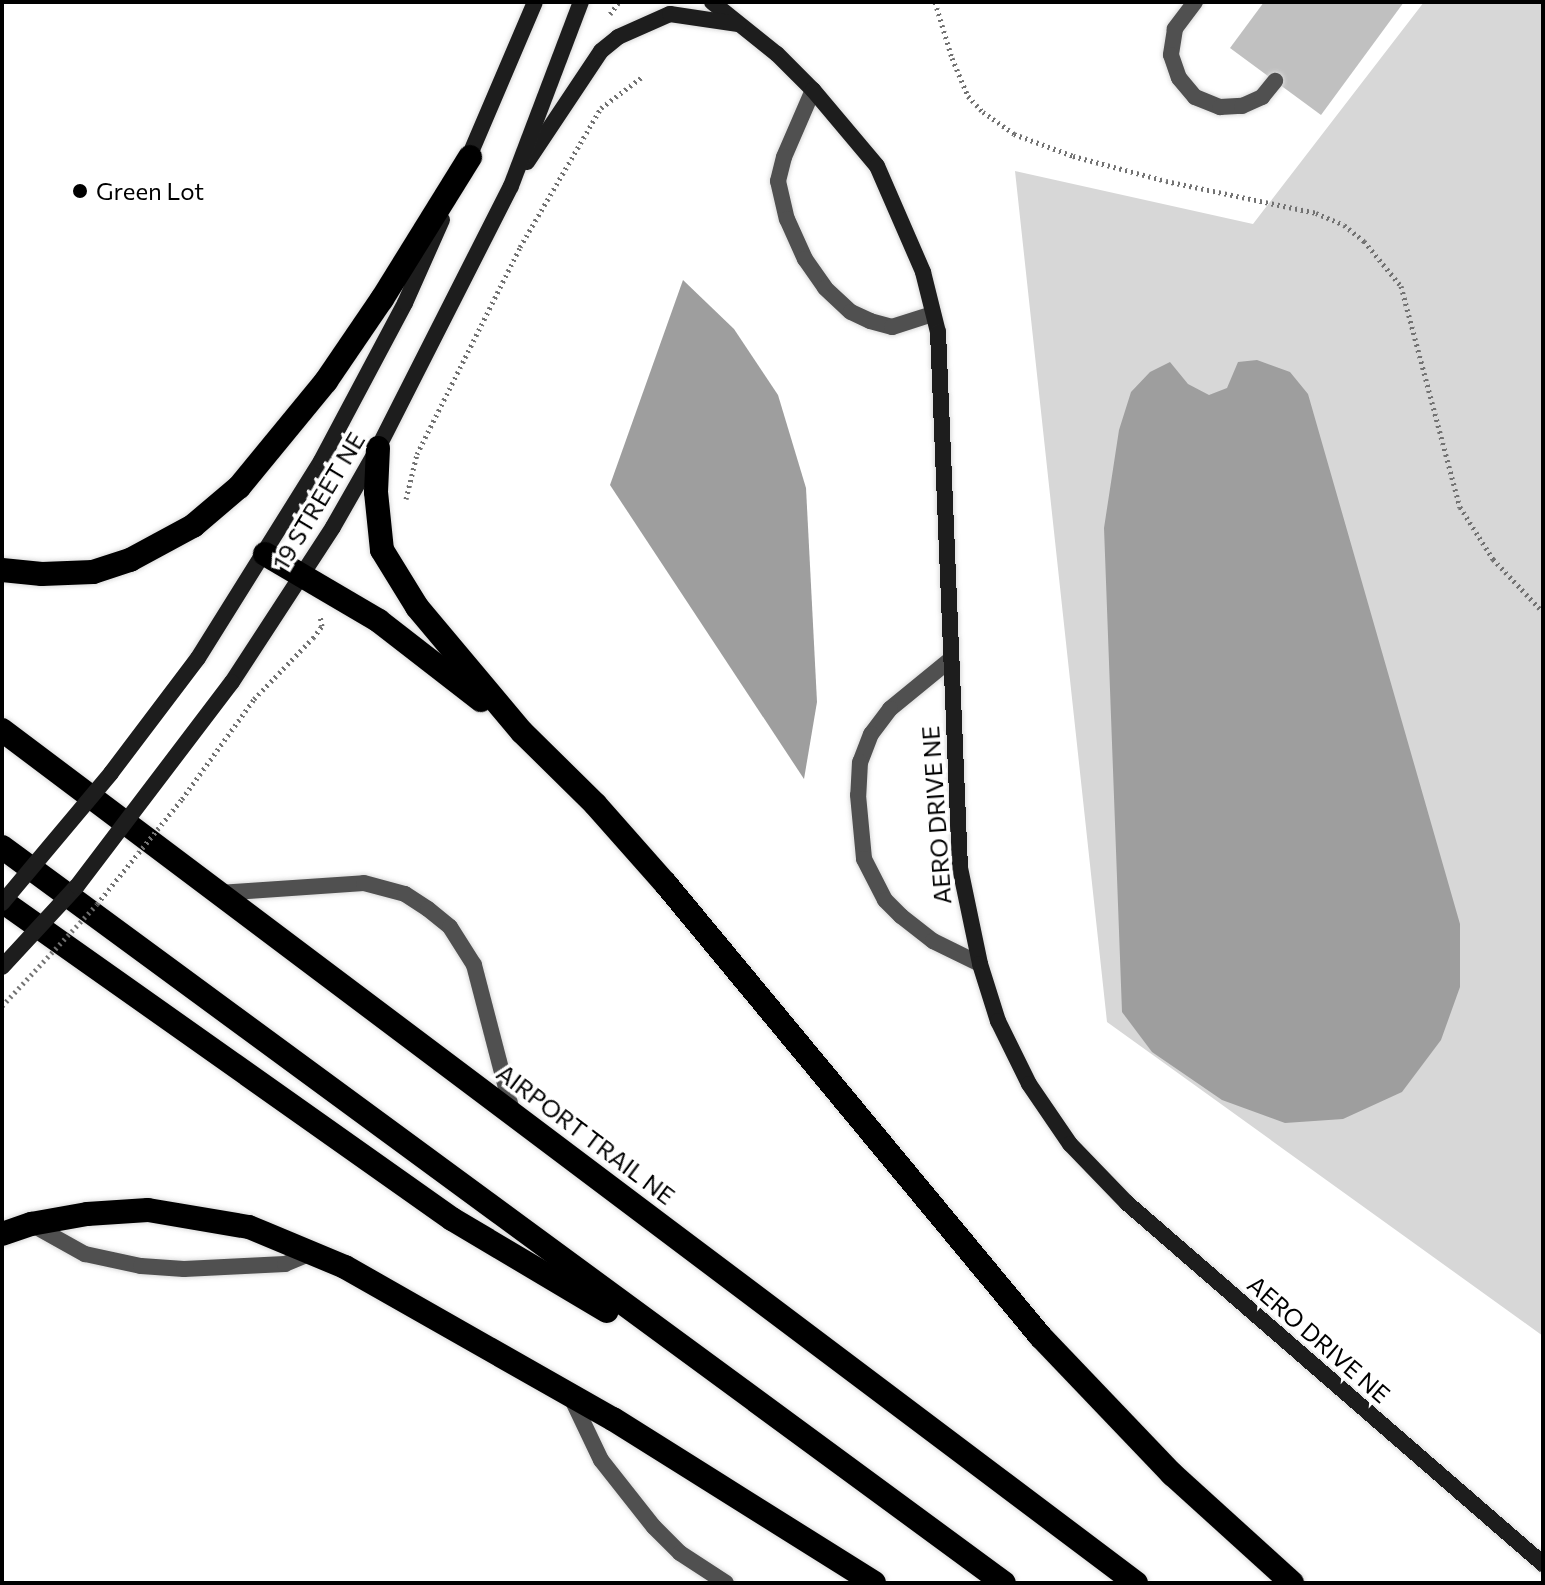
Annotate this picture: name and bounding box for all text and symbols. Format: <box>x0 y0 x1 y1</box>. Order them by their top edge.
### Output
place label: Green Lot <box>96 177 204 205</box>
marker: Green Lot <box>71 182 89 200</box>
street label: 19 STREET NE <box>266 427 370 575</box>
street label: AERO DRIVE NE <box>915 725 957 905</box>
street label: AIRPORT TRAIL NE <box>491 1058 681 1210</box>
street label: AERO DRIVE NE <box>1242 1269 1396 1409</box>

